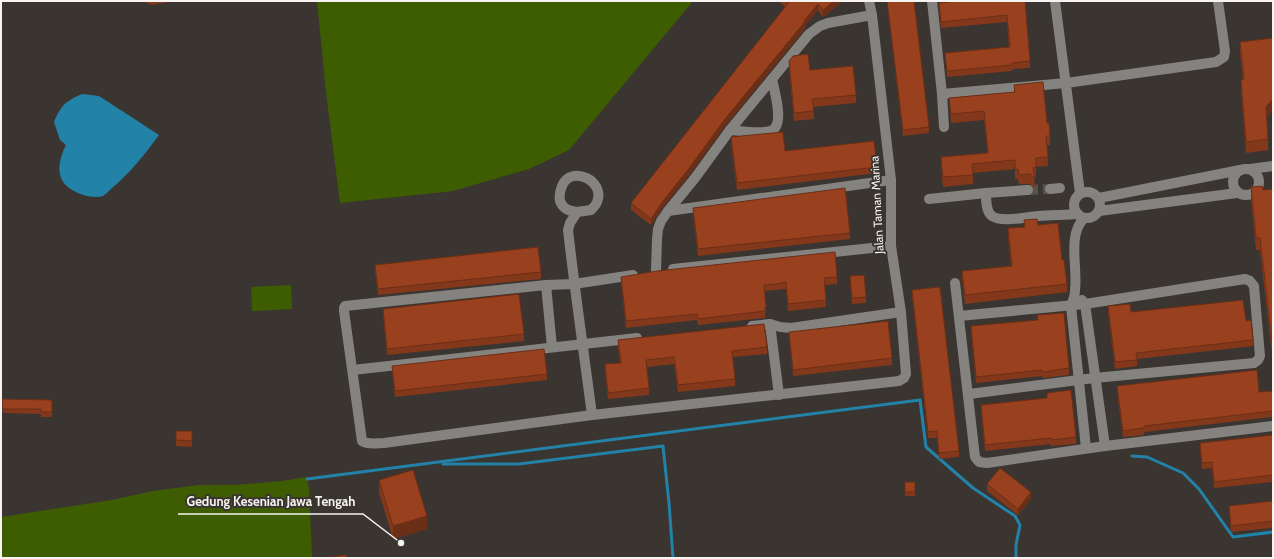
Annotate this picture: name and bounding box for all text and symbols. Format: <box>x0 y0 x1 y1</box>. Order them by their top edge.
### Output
street label: Jalan Taman Marina <box>866 155 887 255</box>
callout: Gedung Kesenian Jawa Tengah <box>178 489 363 514</box>
text: Gedung Kesenian Jawa Tengah <box>187 493 355 509</box>

